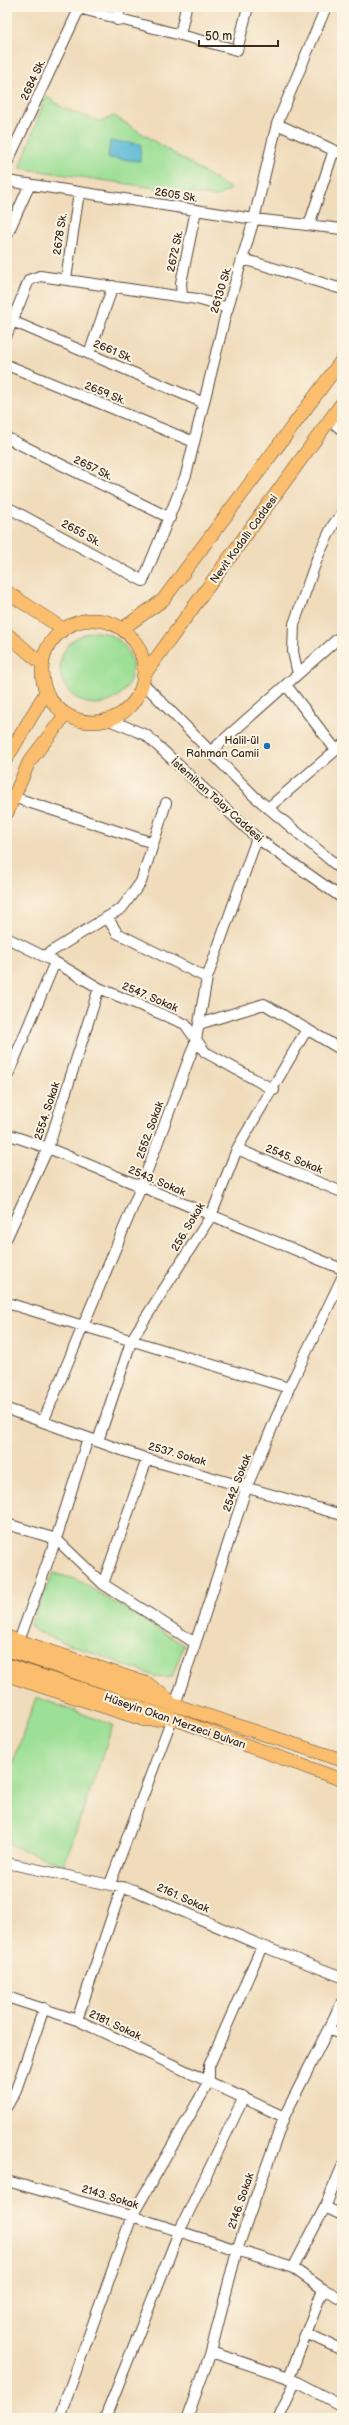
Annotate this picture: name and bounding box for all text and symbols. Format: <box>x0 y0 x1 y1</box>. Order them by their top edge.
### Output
scale bar <box>199 22 278 48</box>
text: 50 m <box>205 29 232 44</box>
street label: 2684 Sk. <box>18 58 48 102</box>
street label: 2605 Sk. <box>154 185 198 205</box>
street label: 2678 Sk. <box>50 212 70 256</box>
street label: 2672 Sk. <box>164 229 186 273</box>
street label: 26130 Sk. <box>208 265 234 315</box>
street label: 2661 Sk. <box>91 337 135 365</box>
street label: 2659 Sk. <box>83 379 127 407</box>
street label: 2657 Sk. <box>72 453 114 483</box>
street label: Nevit Kodallı Caddesi <box>207 492 281 586</box>
street label: 2655 Sk. <box>59 517 103 549</box>
place label: Halil-ül Rahman Camii <box>186 734 259 760</box>
marker: Halil-ül Rahman Camii <box>262 741 272 751</box>
street label: İstemihan Talay Caddesi <box>168 755 266 845</box>
street label: 2547. Sokak <box>120 979 180 1015</box>
street label: 2554. Sokak <box>31 1080 63 1142</box>
street label: 2552. Sokak <box>134 1099 167 1161</box>
street label: 2545. Sokak <box>264 1142 325 1177</box>
street label: 2543. Sokak <box>126 1163 188 1199</box>
street label: 256. Sokak <box>168 1200 208 1254</box>
street label: 2537. Sokak <box>147 1440 208 1469</box>
street label: 2542. Sokak <box>220 1452 254 1514</box>
street label: Hüseyin Okan Merzeci Bulvarı <box>102 1691 248 1751</box>
street label: 2161. Sokak <box>155 1881 212 1916</box>
street label: 2181. Sokak <box>87 2007 144 2043</box>
street label: 2146. Sokak <box>225 2171 257 2231</box>
street label: 2143. Sokak <box>80 2182 141 2212</box>

